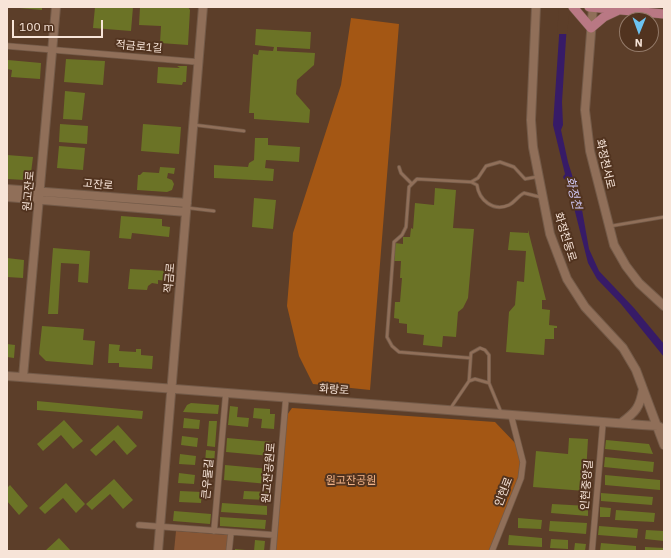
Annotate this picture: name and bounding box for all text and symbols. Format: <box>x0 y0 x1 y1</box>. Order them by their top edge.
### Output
scale bar <box>14 12 105 38</box>
north arrow <box>619 12 659 52</box>
text: 100 m <box>19 19 54 34</box>
text: N <box>635 36 643 50</box>
street label: 적금로1길 <box>115 38 163 56</box>
street label: 화정천서로 <box>593 138 617 190</box>
street label: 원고잔로 <box>21 170 37 212</box>
water label: 화정천 <box>562 175 584 211</box>
street label: 고잔로 <box>82 177 114 193</box>
street label: 화정천동로 <box>551 211 579 263</box>
street label: 적금로 <box>162 262 178 294</box>
street label: 화랑로 <box>318 382 350 398</box>
street label: 원고잔공원로 <box>260 442 278 504</box>
street label: 큰우물길 <box>200 458 216 500</box>
street label: 인현중앙길 <box>578 459 596 511</box>
park label: 원고잔공원 <box>326 474 376 488</box>
street label: 인현로 <box>492 475 516 509</box>

